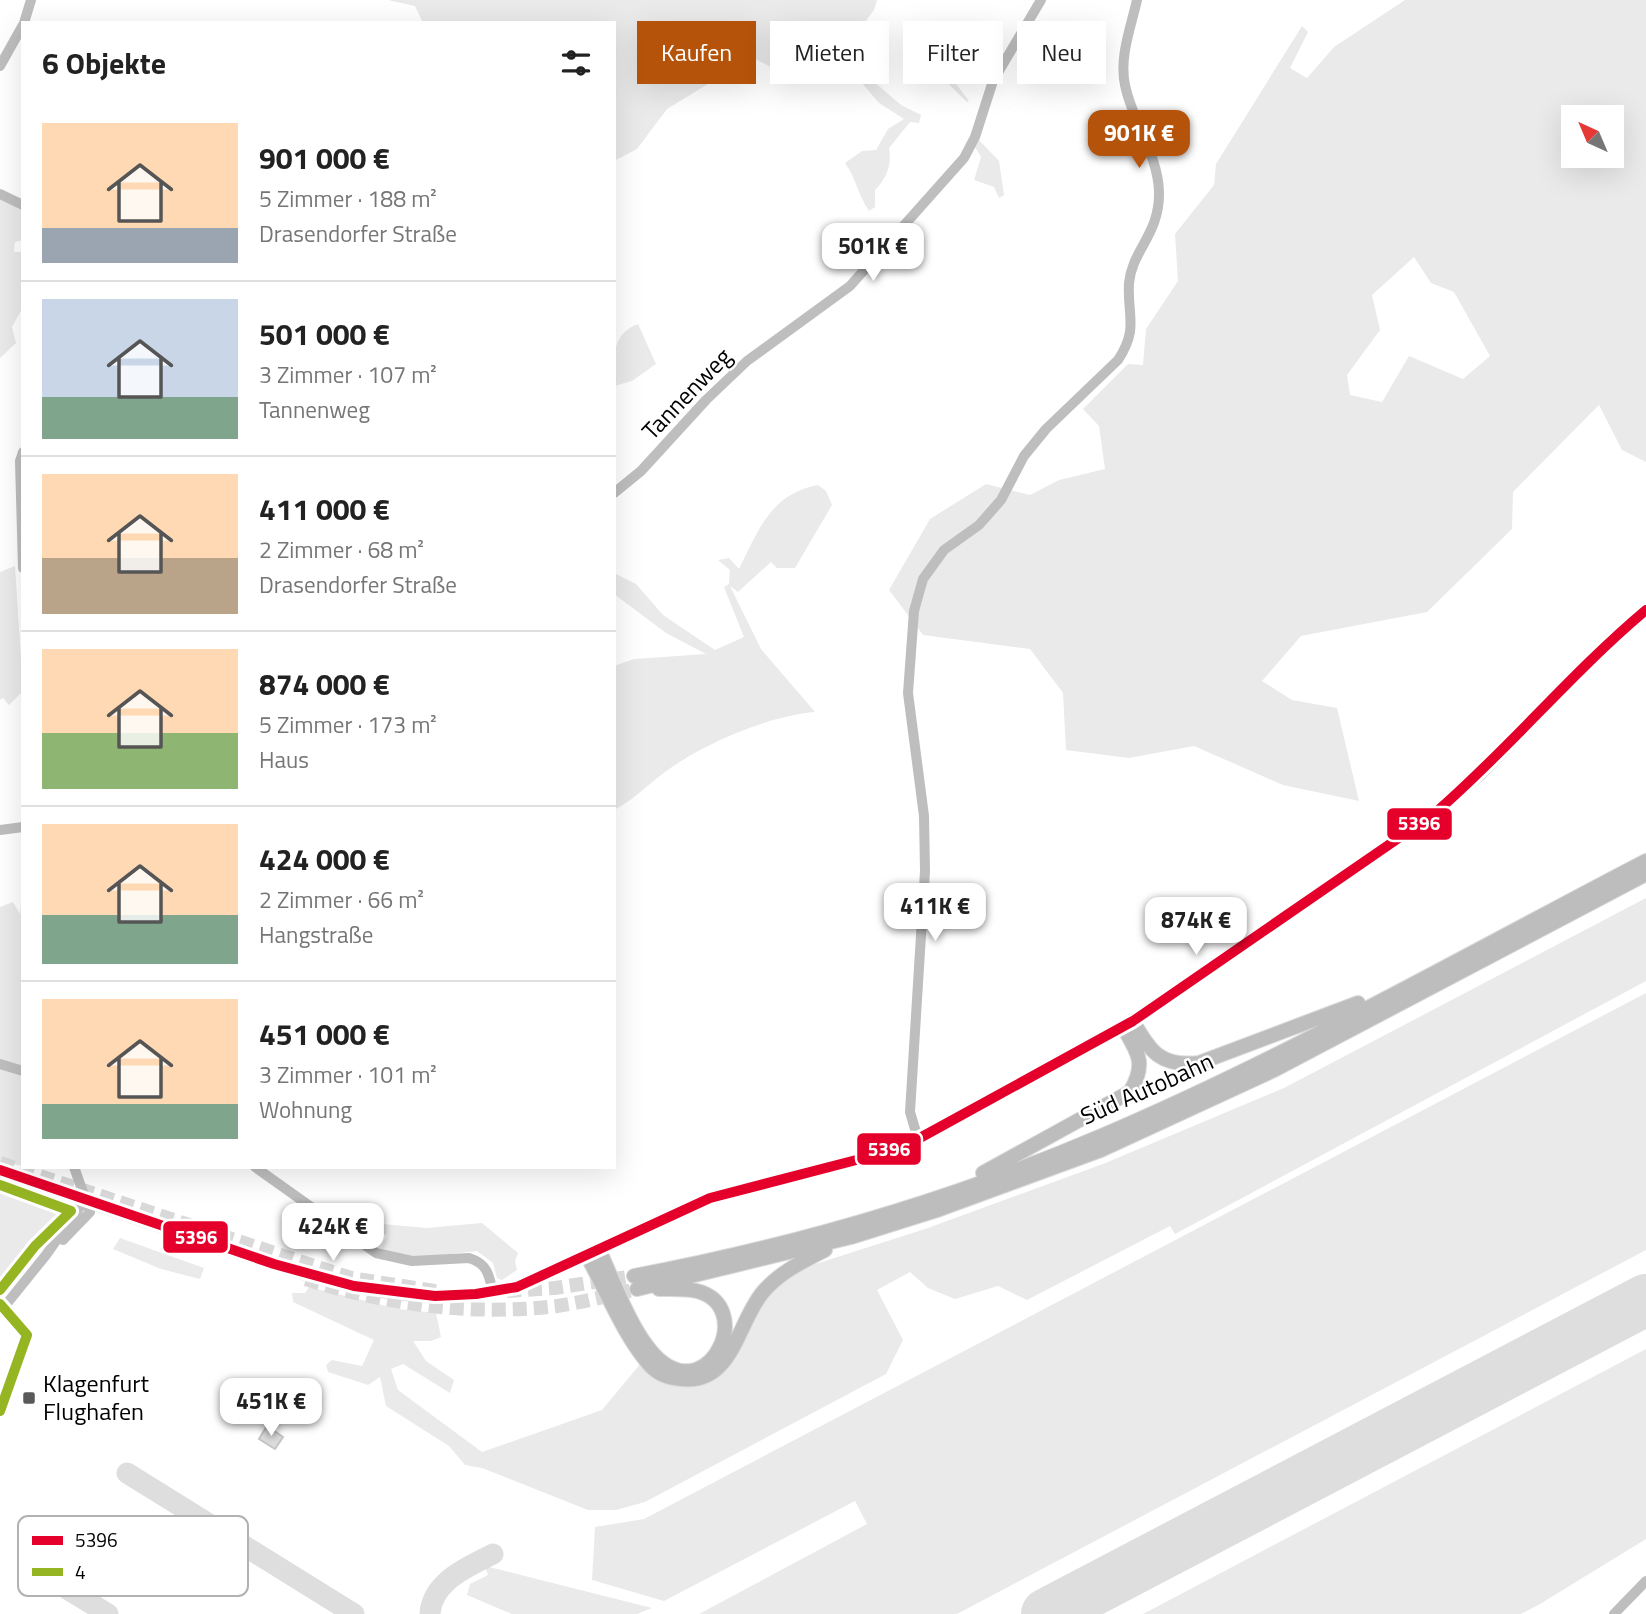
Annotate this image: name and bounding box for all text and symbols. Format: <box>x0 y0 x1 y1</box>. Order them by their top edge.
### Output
chip: Kaufen <box>637 21 756 84</box>
chip: Mieten <box>770 21 889 84</box>
chip: Filter <box>903 21 1003 84</box>
chip: Neu <box>1017 21 1106 84</box>
text: 6 Objekte <box>42 40 166 86</box>
icon: filters <box>557 44 595 82</box>
north arrow <box>1561 105 1624 168</box>
map controls <box>1561 105 1624 168</box>
pin: 901K € <box>1082 110 1196 170</box>
text: 901K € <box>1104 115 1174 150</box>
text: 901 000 € <box>259 135 390 181</box>
icon: home <box>98 151 182 235</box>
text: 5 Zimmer · 188 m² <box>259 181 437 216</box>
text: Drasendorfer Straße <box>259 216 457 251</box>
pin: 501K € <box>816 224 930 283</box>
text: 501K € <box>838 228 908 263</box>
text: 501 000 € <box>259 311 390 357</box>
icon: home <box>98 327 182 411</box>
street label: Tannenweg <box>633 339 739 447</box>
text: 3 Zimmer · 107 m² <box>259 357 437 392</box>
text: Tannenweg <box>259 392 370 427</box>
text: 411 000 € <box>259 486 390 532</box>
icon: home <box>98 502 182 586</box>
text: 2 Zimmer · 68 m² <box>259 532 424 567</box>
text: Drasendorfer Straße <box>259 567 457 602</box>
text: 874 000 € <box>259 661 390 707</box>
icon: home <box>98 677 182 761</box>
text: 5 Zimmer · 173 m² <box>259 707 437 742</box>
text: Haus <box>259 742 309 777</box>
line badge: 5396 <box>1386 807 1453 841</box>
text: 5396 <box>1398 808 1441 837</box>
text: 424 000 € <box>259 836 390 882</box>
icon: home <box>98 852 182 936</box>
text: 2 Zimmer · 66 m² <box>259 882 424 917</box>
pin: 411K € <box>878 884 992 943</box>
text: 411K € <box>900 888 970 923</box>
pin: 874K € <box>1139 898 1253 957</box>
text: 874K € <box>1161 902 1231 937</box>
text: Hangstraße <box>259 917 373 952</box>
text: 451 000 € <box>259 1011 390 1057</box>
icon: home <box>98 1027 182 1111</box>
street label: Süd Autobahn <box>1074 1043 1219 1133</box>
text: 3 Zimmer · 101 m² <box>259 1057 437 1092</box>
text: Wohnung <box>259 1092 352 1127</box>
line badge: 5396 <box>856 1132 922 1166</box>
text: 5396 <box>868 1134 911 1163</box>
pin: 424K € <box>276 1204 390 1263</box>
text: 424K € <box>298 1208 368 1243</box>
line badge: 5396 <box>162 1220 229 1254</box>
text: 5396 <box>175 1222 218 1251</box>
place label: Klagenfurt Flughafen <box>43 1365 150 1429</box>
pin: 451K € <box>214 1378 328 1438</box>
text: 451K € <box>236 1383 306 1418</box>
marker: Klagenfurt Flughafen <box>21 1390 37 1406</box>
legend <box>18 1516 248 1596</box>
text: 5396 <box>75 1525 118 1554</box>
text: 4 <box>75 1557 86 1586</box>

